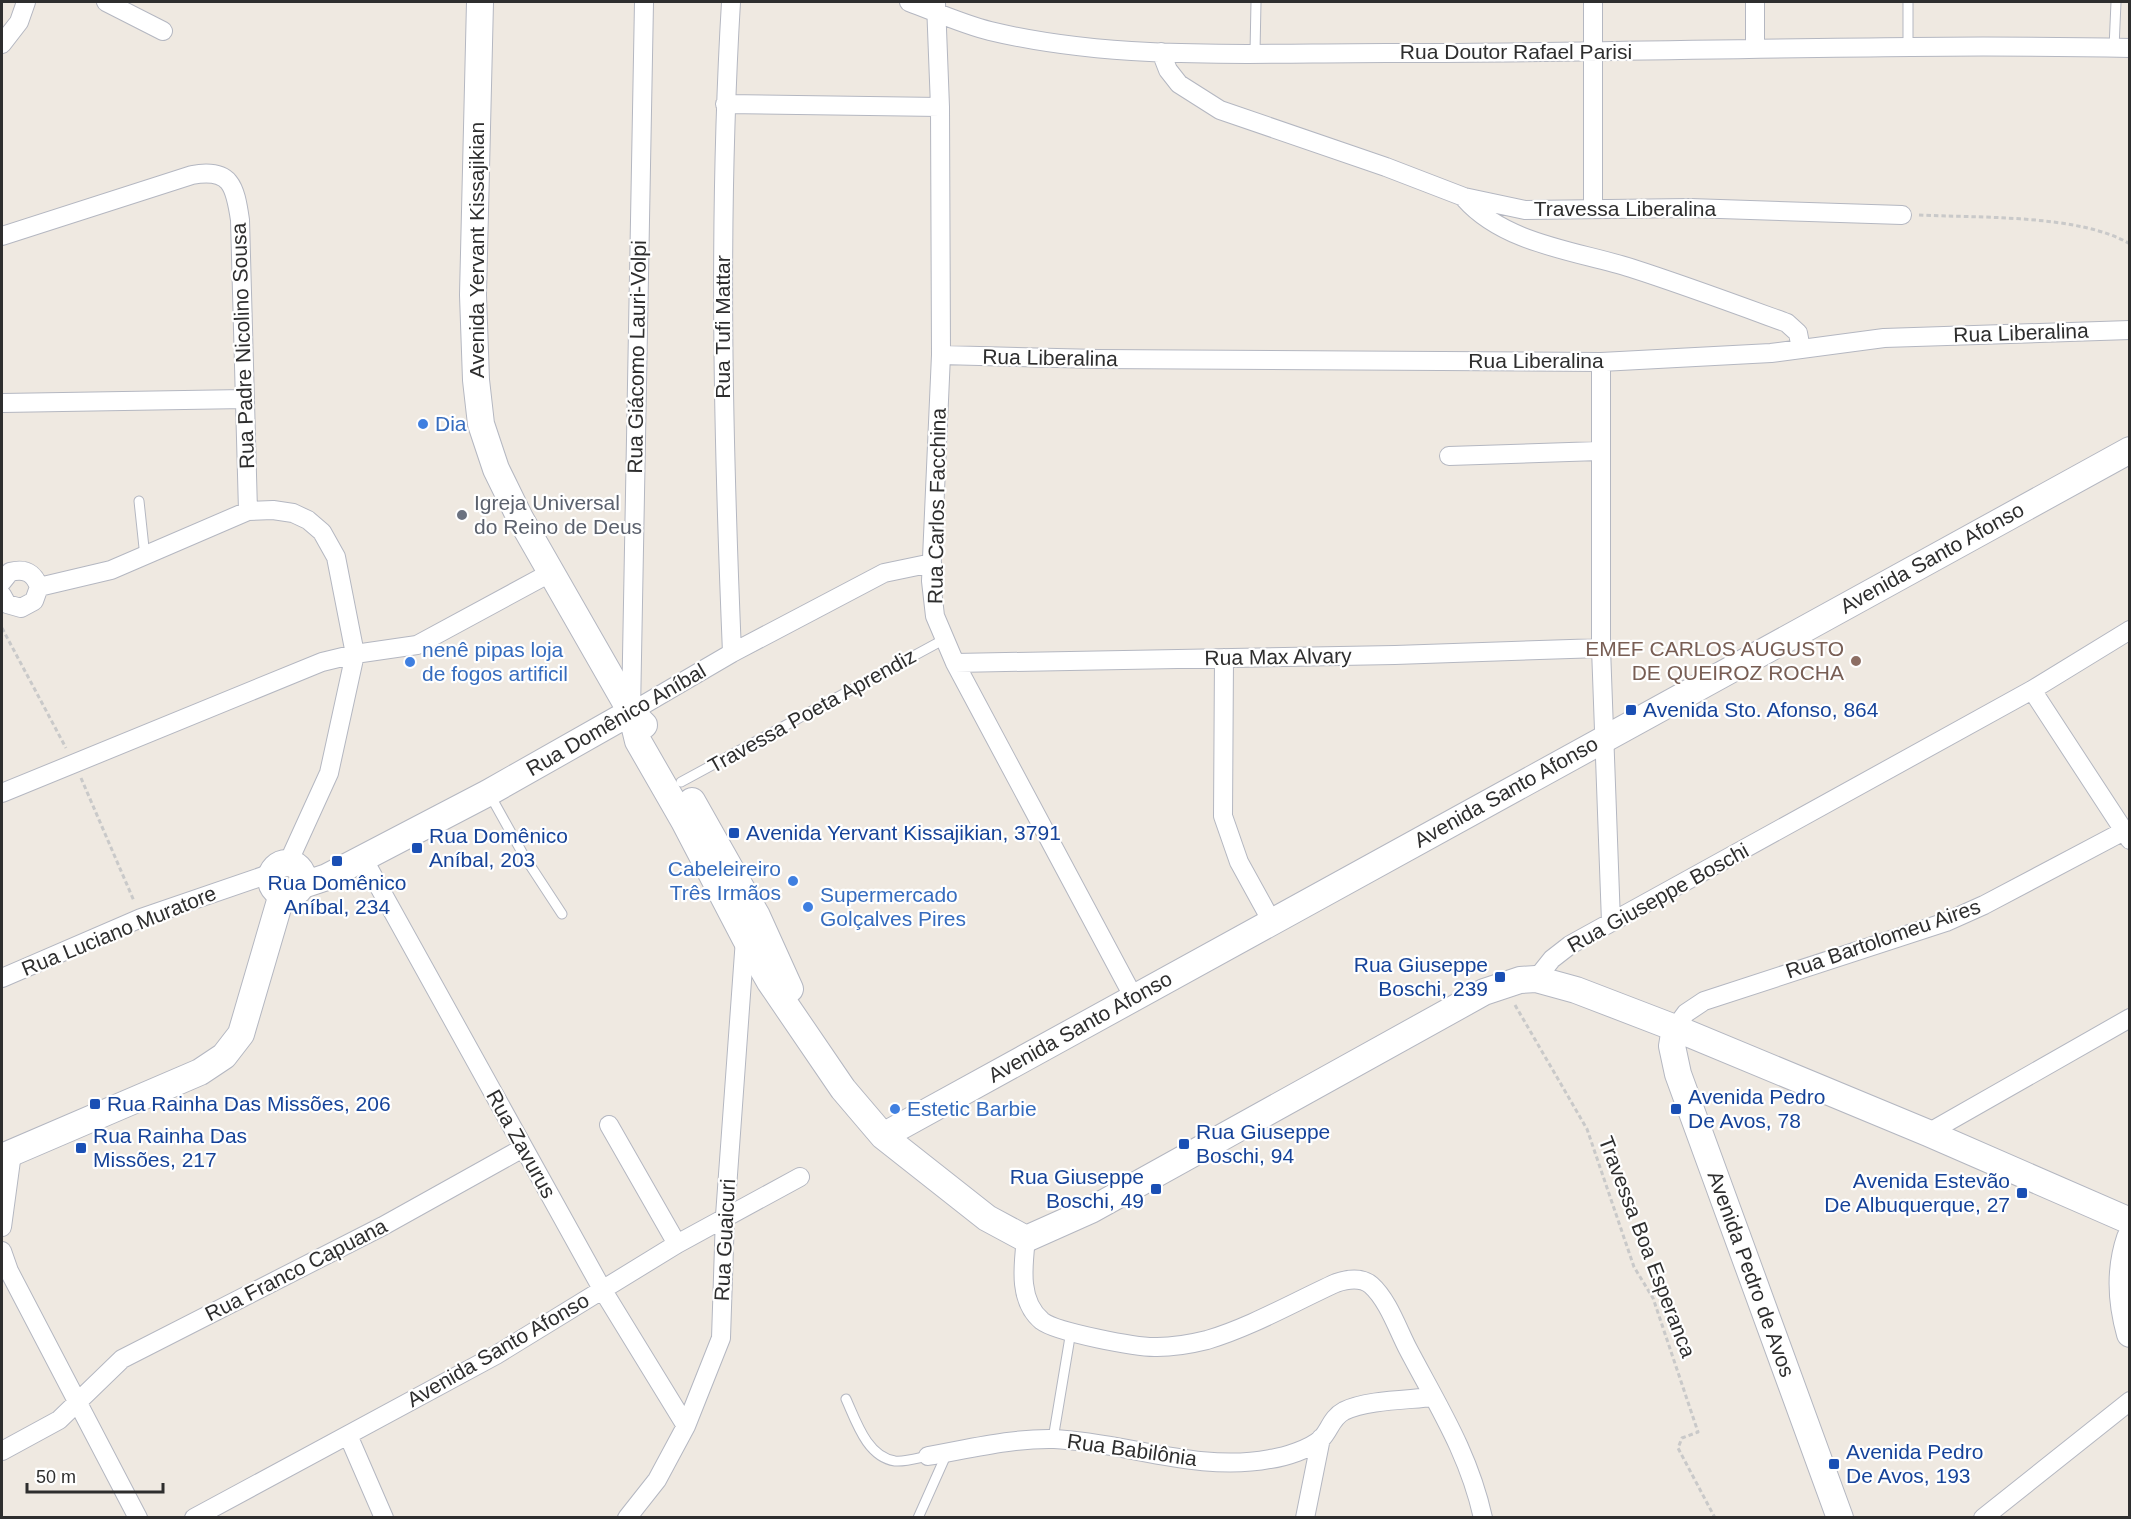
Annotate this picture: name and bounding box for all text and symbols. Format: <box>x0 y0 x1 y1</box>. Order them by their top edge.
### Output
street label: Rua Doutor Rafael Parisi <box>1400 40 1632 63</box>
street label: Avenida Yervant Kissajikian <box>465 122 488 378</box>
street label: Travessa Liberalina <box>1534 197 1717 220</box>
street label: Rua Padre Nicolino Sousa <box>227 222 258 470</box>
street label: Rua Giácomo Lauri-Volpi <box>623 240 650 474</box>
street label: Rua Tufi Mattar <box>711 255 734 399</box>
street label: Rua Liberalina <box>1953 319 2089 346</box>
street label: Rua Liberalina <box>982 345 1118 370</box>
street label: Rua Liberalina <box>1468 349 1604 372</box>
street label: Rua Carlos Facchina <box>923 407 950 604</box>
place label: Dia <box>435 412 467 435</box>
marker: Dia <box>416 417 430 431</box>
place label: Igreja Universal do Reino de Deus <box>474 491 642 538</box>
street label: Avenida Santo Afonso <box>1836 498 2028 618</box>
marker: Igreja Universal do Reino de Deus <box>455 508 469 522</box>
place label: EMEF CARLOS AUGUSTO DE QUEIROZ ROCHA <box>1585 637 1844 684</box>
place label: nenê pipas loja de fogos artificil <box>422 638 568 685</box>
street label: Travessa Poeta Aprendiz <box>704 644 920 777</box>
street label: Rua Max Alvary <box>1204 644 1352 669</box>
marker: EMEF CARLOS AUGUSTO DE QUEIROZ ROCHA <box>1849 654 1863 668</box>
marker: nenê pipas loja de fogos artificil <box>403 655 417 669</box>
street label: Rua Domênico Aníbal <box>522 659 709 780</box>
place label: Avenida Sto. Afonso, 864 <box>1643 698 1879 721</box>
marker: Avenida Sto. Afonso, 864 <box>1624 703 1638 717</box>
street label: Avenida Santo Afonso <box>1410 732 1602 852</box>
place label: Avenida Yervant Kissajikian, 3791 <box>746 821 1061 844</box>
place label: Rua Domênico Aníbal, 203 <box>429 824 568 871</box>
marker: Avenida Yervant Kissajikian, 3791 <box>727 826 741 840</box>
street label: Rua Giuseppe Boschi <box>1563 838 1752 957</box>
marker: Rua Domênico Aníbal, 203 <box>410 841 424 855</box>
marker: Rua Domênico Aníbal, 234 <box>330 854 344 868</box>
place label: Cabeleireiro Três Irmãos <box>668 857 781 904</box>
place label: Rua Domênico Aníbal, 234 <box>268 871 406 918</box>
marker: Cabeleireiro Três Irmãos <box>786 874 800 888</box>
street label: Rua Luciano Muratore <box>18 881 219 980</box>
place label: Supermercado Golçalves Pires <box>820 883 966 930</box>
street label: Rua Bartolomeu Aires <box>1783 894 1983 983</box>
marker: Supermercado Golçalves Pires <box>801 900 815 914</box>
place label: Rua Giuseppe Boschi, 239 <box>1354 953 1488 1000</box>
street label: Avenida Santo Afonso <box>984 967 1176 1087</box>
marker: Rua Giuseppe Boschi, 239 <box>1493 970 1507 984</box>
place label: Avenida Pedro De Avos, 78 <box>1688 1085 1825 1132</box>
street label: Rua Zavurus <box>482 1086 561 1202</box>
place label: Rua Rainha Das Missões, 206 <box>107 1092 391 1115</box>
marker: Rua Rainha Das Missões, 206 <box>88 1097 102 1111</box>
place label: Estetic Barbie <box>907 1097 1037 1120</box>
marker: Estetic Barbie <box>888 1102 902 1116</box>
marker: Avenida Pedro De Avos, 78 <box>1669 1102 1683 1116</box>
place label: Rua Giuseppe Boschi, 94 <box>1196 1120 1330 1167</box>
place label: Rua Rainha Das Missões, 217 <box>93 1124 247 1171</box>
street label: Travessa Boa Esperanca <box>1595 1133 1700 1361</box>
marker: Rua Giuseppe Boschi, 94 <box>1177 1137 1191 1151</box>
marker: Rua Rainha Das Missões, 217 <box>74 1141 88 1155</box>
place label: Rua Giuseppe Boschi, 49 <box>1010 1165 1144 1212</box>
street label: Avenida Pedro de Avos <box>1703 1168 1799 1380</box>
place label: Avenida Estevão De Albuquerque, 27 <box>1824 1169 2010 1216</box>
street label: Rua Guaicuri <box>710 1178 739 1302</box>
marker: Rua Giuseppe Boschi, 49 <box>1149 1182 1163 1196</box>
marker: Avenida Estevão De Albuquerque, 27 <box>2015 1186 2029 1200</box>
street label: Rua Franco Capuana <box>201 1214 391 1325</box>
street label: Avenida Santo Afonso <box>403 1288 593 1411</box>
street label: Rua Babilônia <box>1066 1429 1199 1470</box>
place label: Avenida Pedro De Avos, 193 <box>1846 1440 1983 1487</box>
scale bar <box>27 1456 164 1494</box>
marker: Avenida Pedro De Avos, 193 <box>1827 1457 1841 1471</box>
text: 50 m <box>36 1467 76 1487</box>

